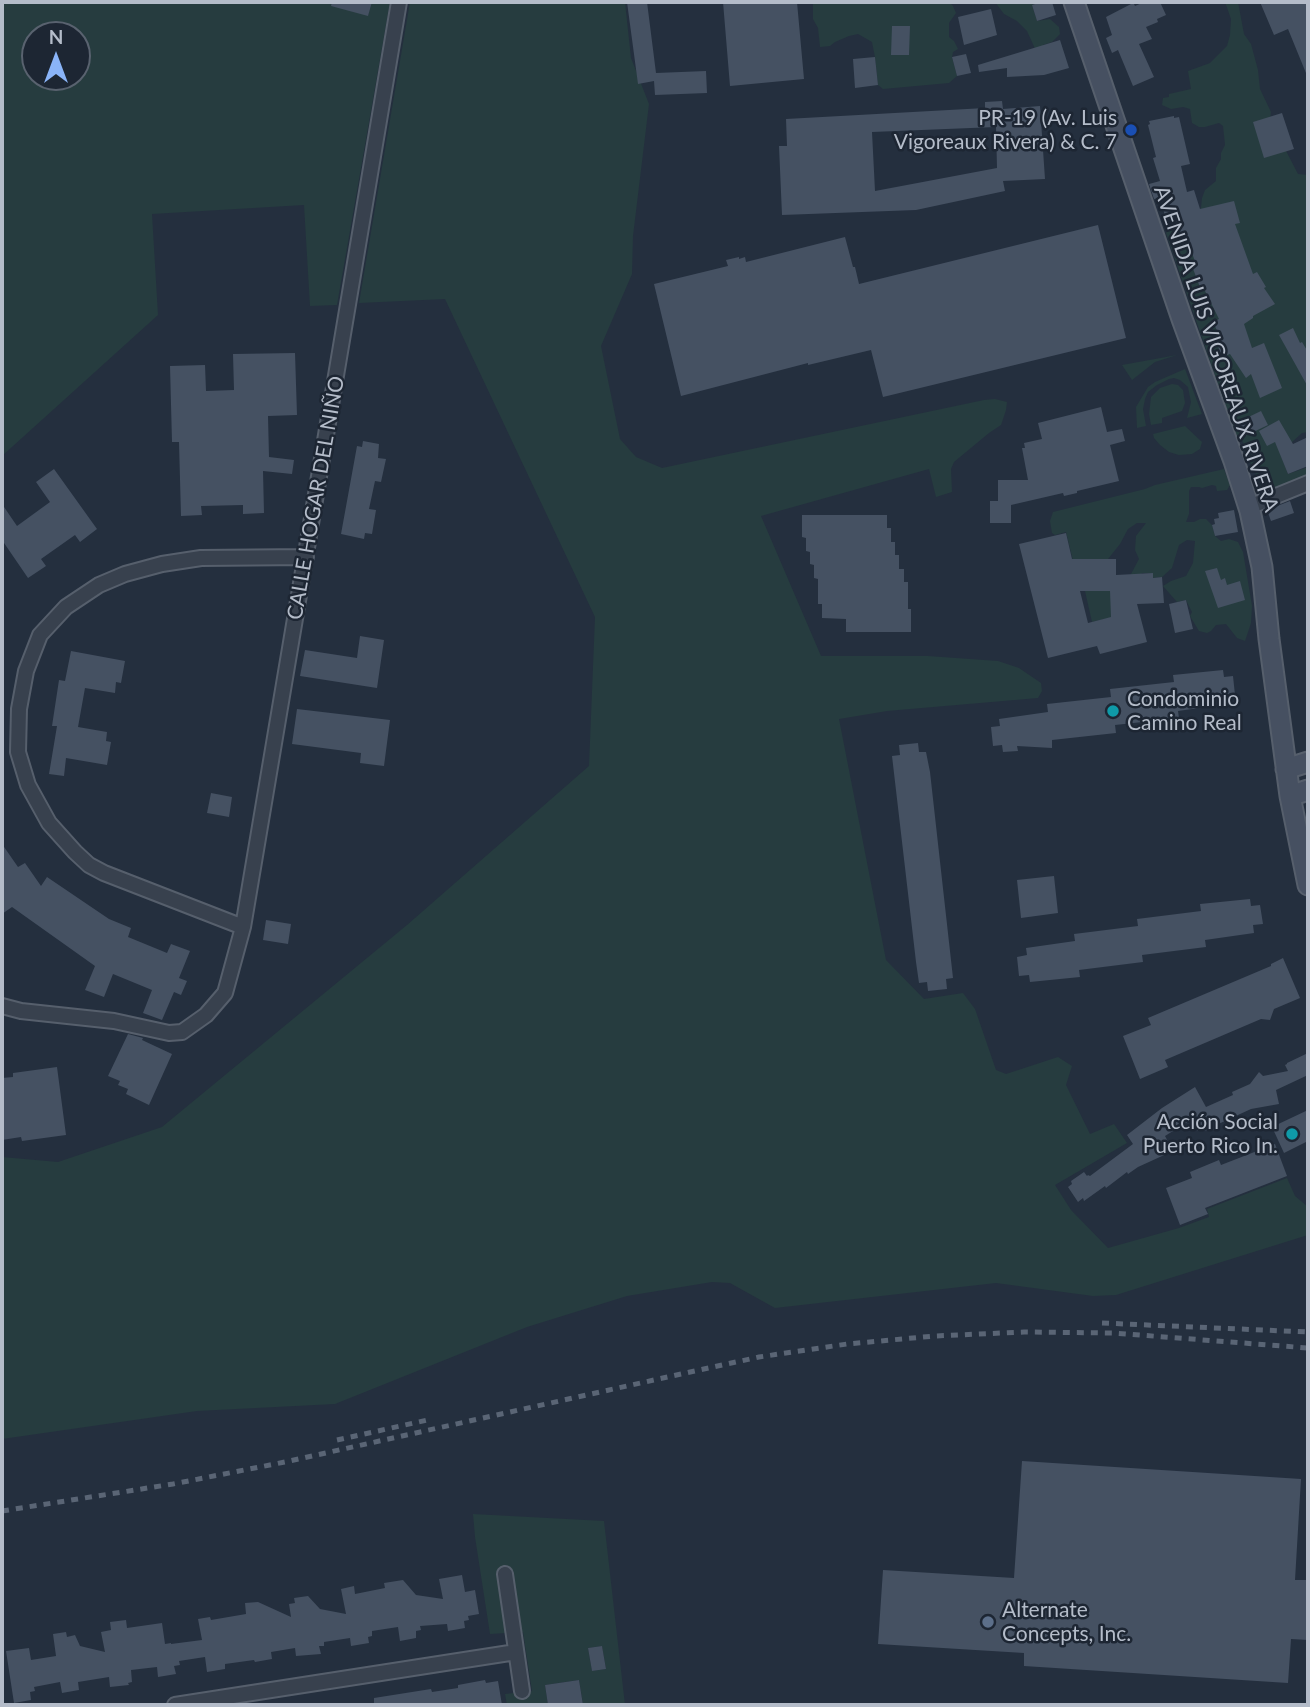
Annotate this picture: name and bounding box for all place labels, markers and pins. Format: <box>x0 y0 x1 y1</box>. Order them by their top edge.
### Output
place label: PR-19 (Av. Luis Vigoreaux Rivera) & C. 7 <box>894 105 1117 155</box>
marker: PR-19 (Av. Luis Vigoreaux Rivera) & C. 7 <box>1123 122 1139 138</box>
place label: Condominio Camino Real <box>1127 686 1242 736</box>
marker: Condominio Camino Real <box>1105 703 1121 719</box>
place label: Acción Social Puerto Rico In. <box>1143 1109 1278 1159</box>
marker: Acción Social Puerto Rico In. <box>1284 1126 1300 1142</box>
place label: Alternate Concepts, Inc. <box>1002 1597 1131 1647</box>
marker: Alternate Concepts, Inc. <box>980 1614 996 1630</box>

